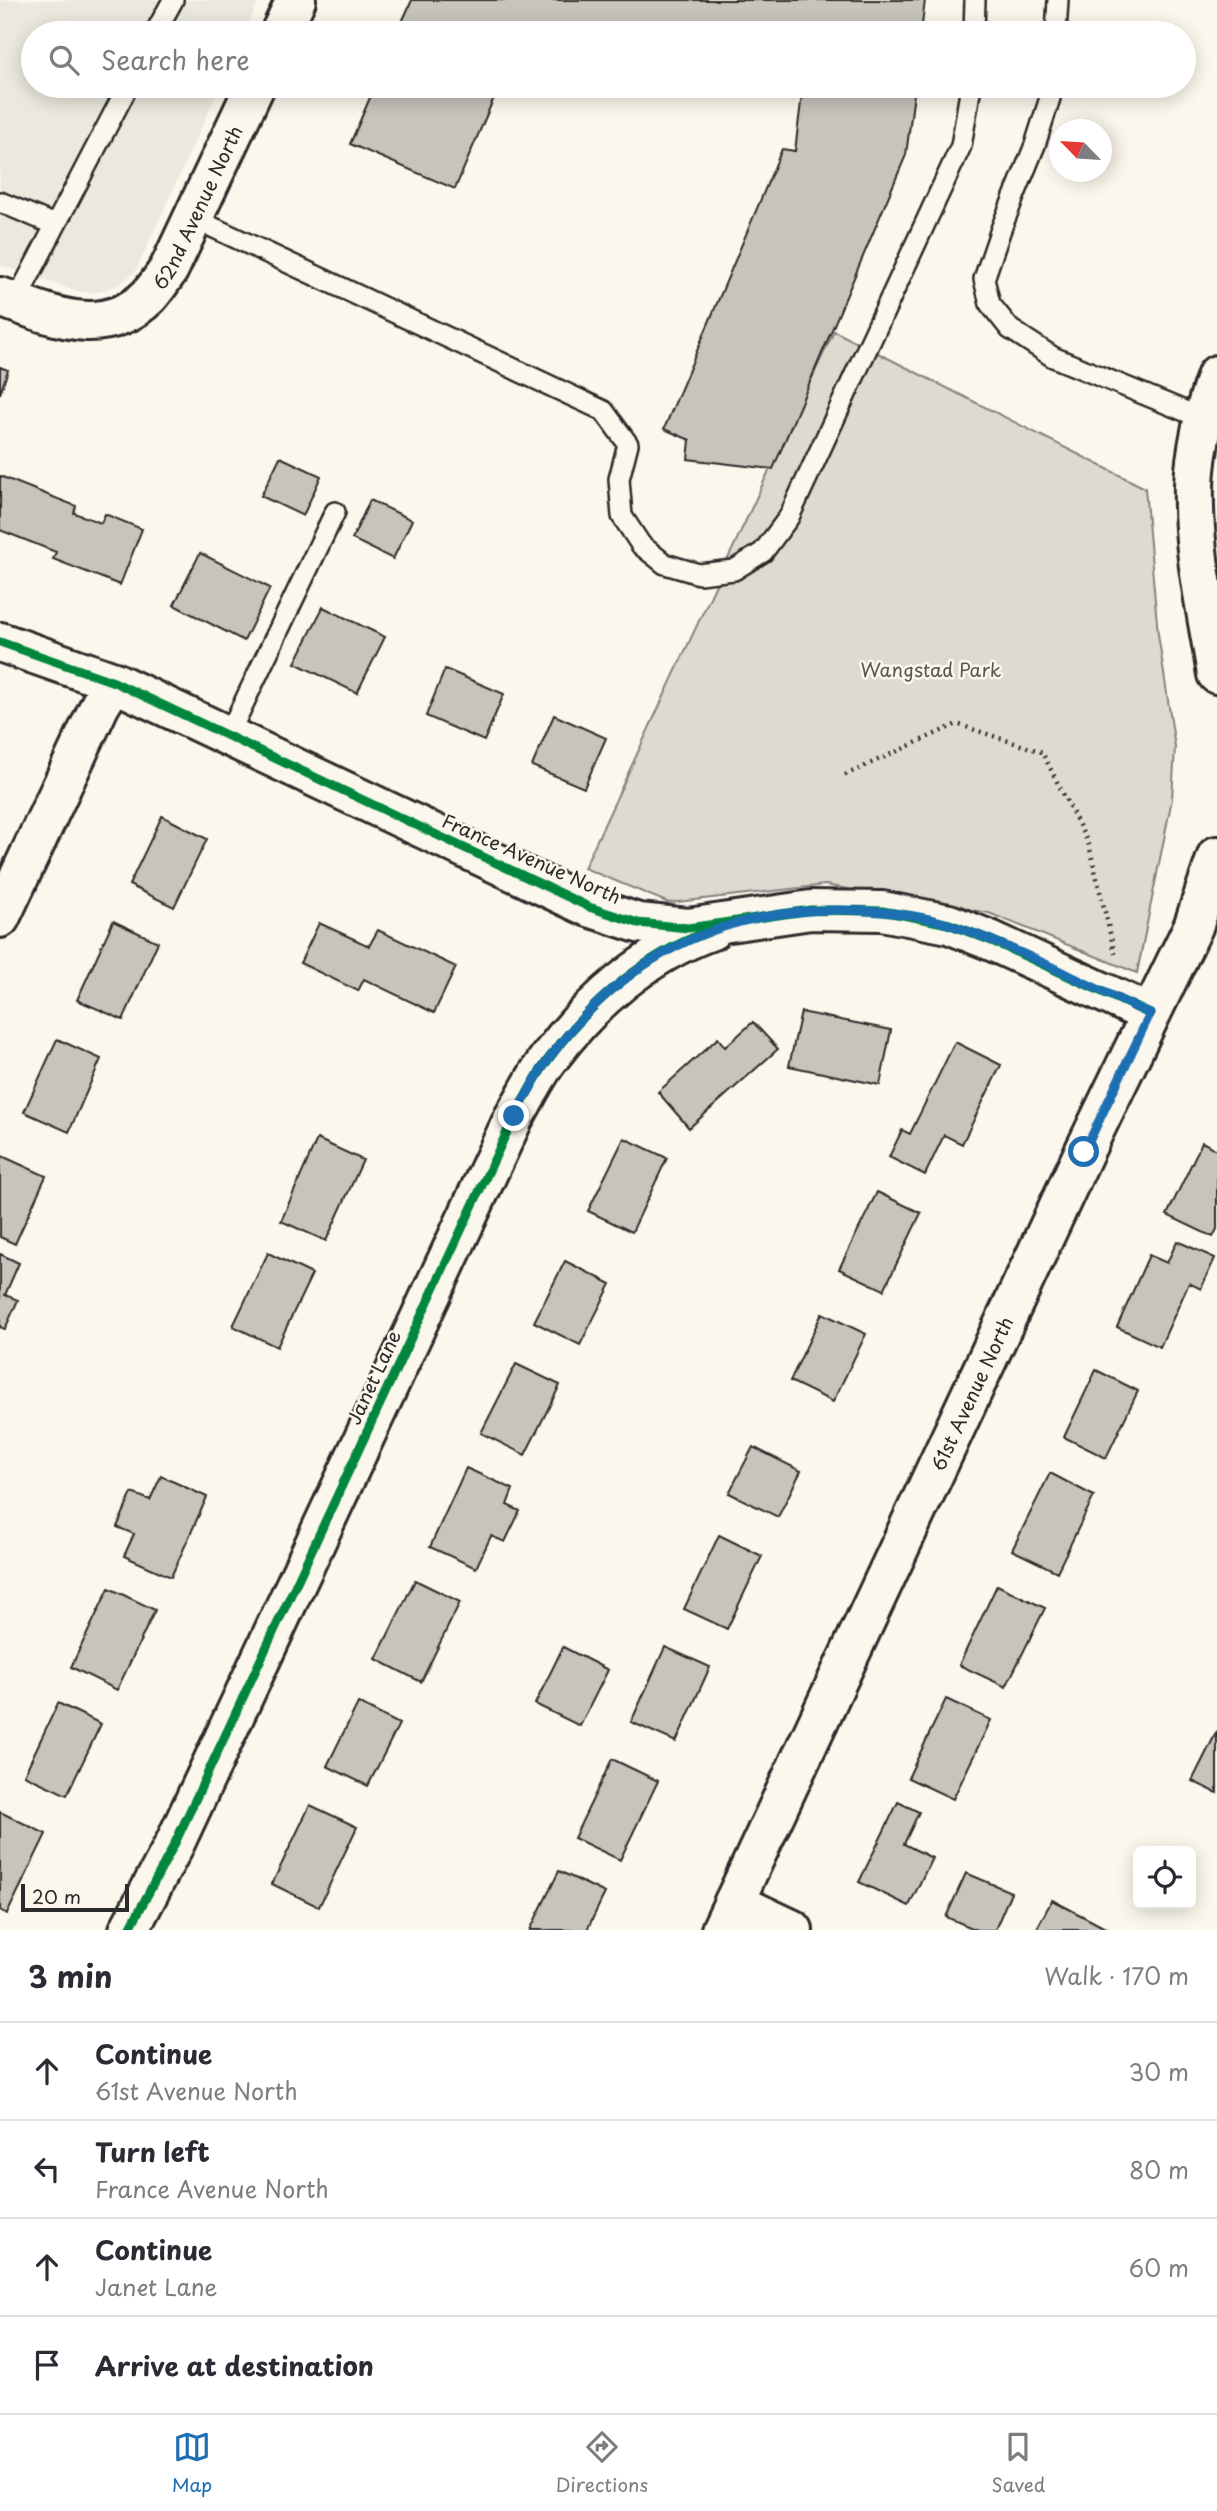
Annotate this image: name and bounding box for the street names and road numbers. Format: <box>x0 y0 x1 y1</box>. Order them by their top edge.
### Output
street label: 62nd Avenue North <box>145 121 249 295</box>
street label: France Avenue North <box>438 806 626 910</box>
street label: 61st Avenue North <box>923 1312 1019 1475</box>
street label: Janet Lane <box>339 1325 407 1429</box>

